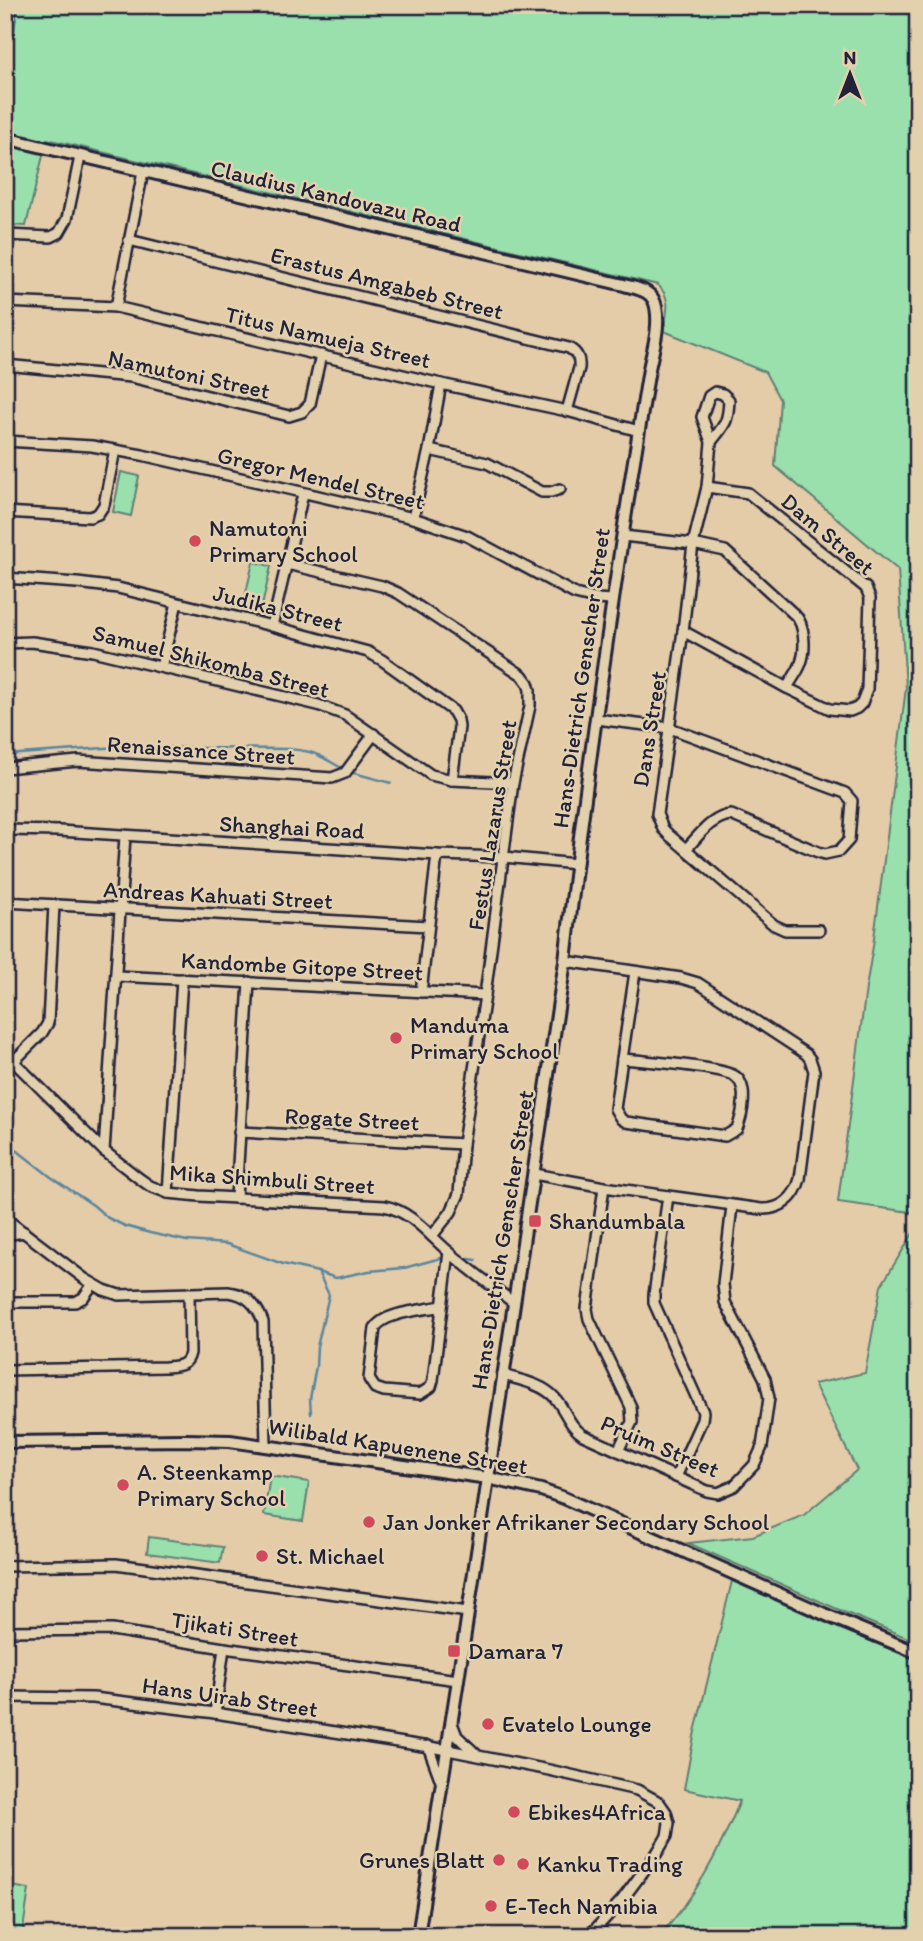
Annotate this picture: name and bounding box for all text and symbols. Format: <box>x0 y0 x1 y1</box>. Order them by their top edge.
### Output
north arrow <box>814 38 884 108</box>
text: N <box>844 46 856 69</box>
street label: Claudius Kandovazu Road <box>208 154 464 238</box>
street label: Erastus Amgabeb Street <box>268 241 507 326</box>
street label: Titus Namueja Street <box>223 300 433 374</box>
street label: Namutoni Street <box>106 343 273 405</box>
street label: Gregor Mendel Street <box>215 441 428 516</box>
street label: Dam Street <box>776 487 880 581</box>
place label: Namutoni Primary School <box>209 514 358 568</box>
street label: Hans-Dietrich Genscher Street <box>546 526 616 830</box>
marker: Namutoni Primary School <box>187 533 203 549</box>
street label: Judika Street <box>210 578 346 638</box>
street label: Samuel Shikomba Street <box>90 618 332 704</box>
street label: Dans Street <box>626 669 672 789</box>
street label: Festus Lazarus Street <box>462 717 523 932</box>
street label: Renaissance Street <box>106 729 296 771</box>
street label: Shanghai Road <box>219 809 366 845</box>
street label: Andreas Kahuati Street <box>103 875 334 915</box>
street label: Kandombe Gitope Street <box>180 946 424 986</box>
place label: Manduma Primary School <box>410 1011 559 1065</box>
marker: Manduma Primary School <box>388 1030 404 1046</box>
street label: Hans-Dietrich Genscher Street <box>464 1088 540 1392</box>
street label: Rogate Street <box>284 1101 420 1137</box>
street label: Mika Shimbuli Street <box>168 1158 376 1200</box>
place label: Shandumbala <box>549 1207 685 1235</box>
marker: Shandumbala <box>527 1213 543 1229</box>
street label: Pruim Street <box>597 1409 724 1484</box>
street label: Wilibald Kapuenene Street <box>266 1412 530 1480</box>
place label: A. Steenkamp Primary School <box>137 1458 286 1512</box>
marker: A. Steenkamp Primary School <box>115 1477 131 1493</box>
place label: Jan Jonker Afrikaner Secondary School <box>383 1508 770 1536</box>
marker: Jan Jonker Afrikaner Secondary School <box>361 1514 377 1530</box>
place label: St. Michael <box>276 1542 385 1570</box>
marker: St. Michael <box>254 1548 270 1564</box>
street label: Tjikati Street <box>170 1605 301 1653</box>
place label: Damara 7 <box>468 1637 563 1665</box>
marker: Damara 7 <box>446 1643 462 1659</box>
street label: Hans Uirab Street <box>140 1671 320 1723</box>
place label: Evatelo Lounge <box>502 1710 652 1738</box>
marker: Evatelo Lounge <box>480 1716 496 1732</box>
place label: Ebikes4Africa <box>528 1798 666 1826</box>
marker: Ebikes4Africa <box>506 1804 522 1820</box>
place label: Grunes Blatt <box>359 1846 485 1874</box>
place label: Kanku Trading <box>537 1850 683 1878</box>
marker: Grunes Blatt <box>491 1852 507 1868</box>
marker: Kanku Trading <box>515 1856 531 1872</box>
place label: E-Tech Namibia <box>505 1892 657 1920</box>
marker: E-Tech Namibia <box>483 1898 499 1914</box>

